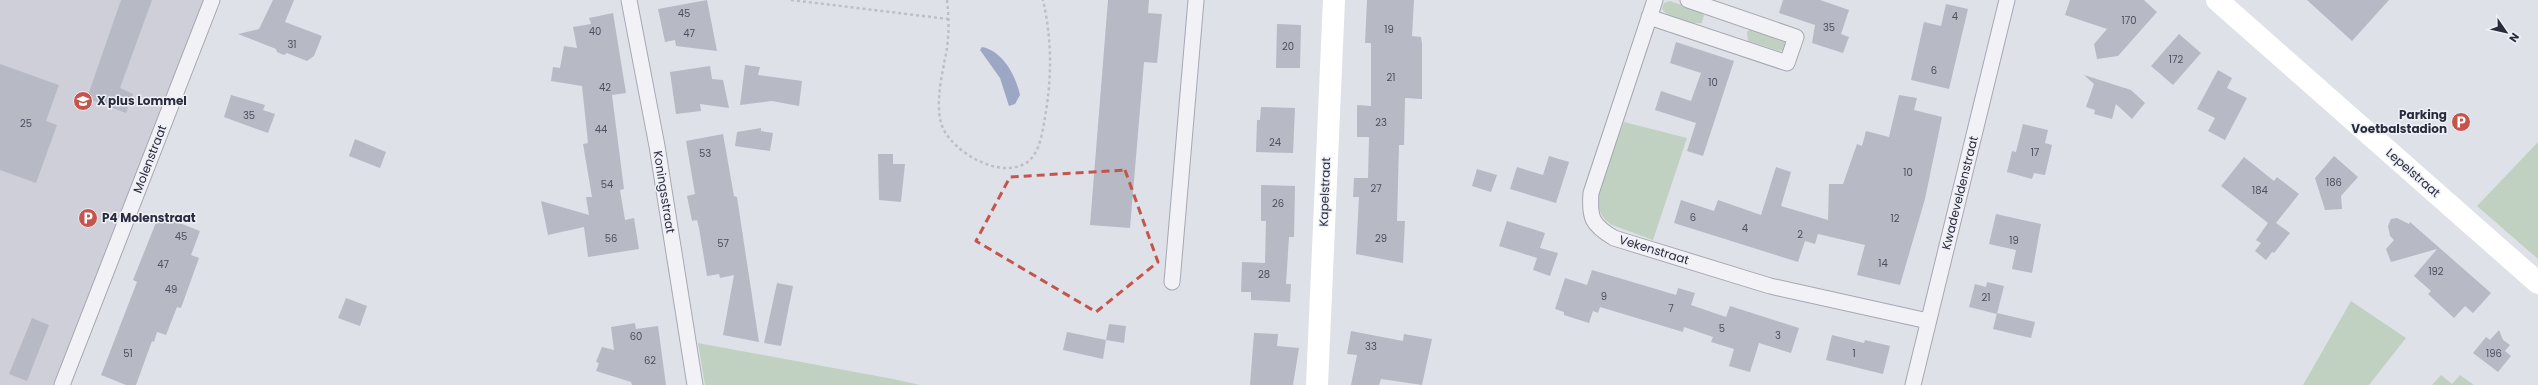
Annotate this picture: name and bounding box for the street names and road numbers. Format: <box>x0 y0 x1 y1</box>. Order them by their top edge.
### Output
street label: Molenstraat <box>129 122 170 195</box>
street label: Kwadeveldenstraat <box>1937 134 1982 252</box>
street label: Lepelstraat <box>2383 144 2444 201</box>
street label: Koningsstraat <box>650 149 679 234</box>
street label: Kapelstraat <box>1315 157 1334 227</box>
street label: Vekenstraat <box>1617 231 1691 268</box>

